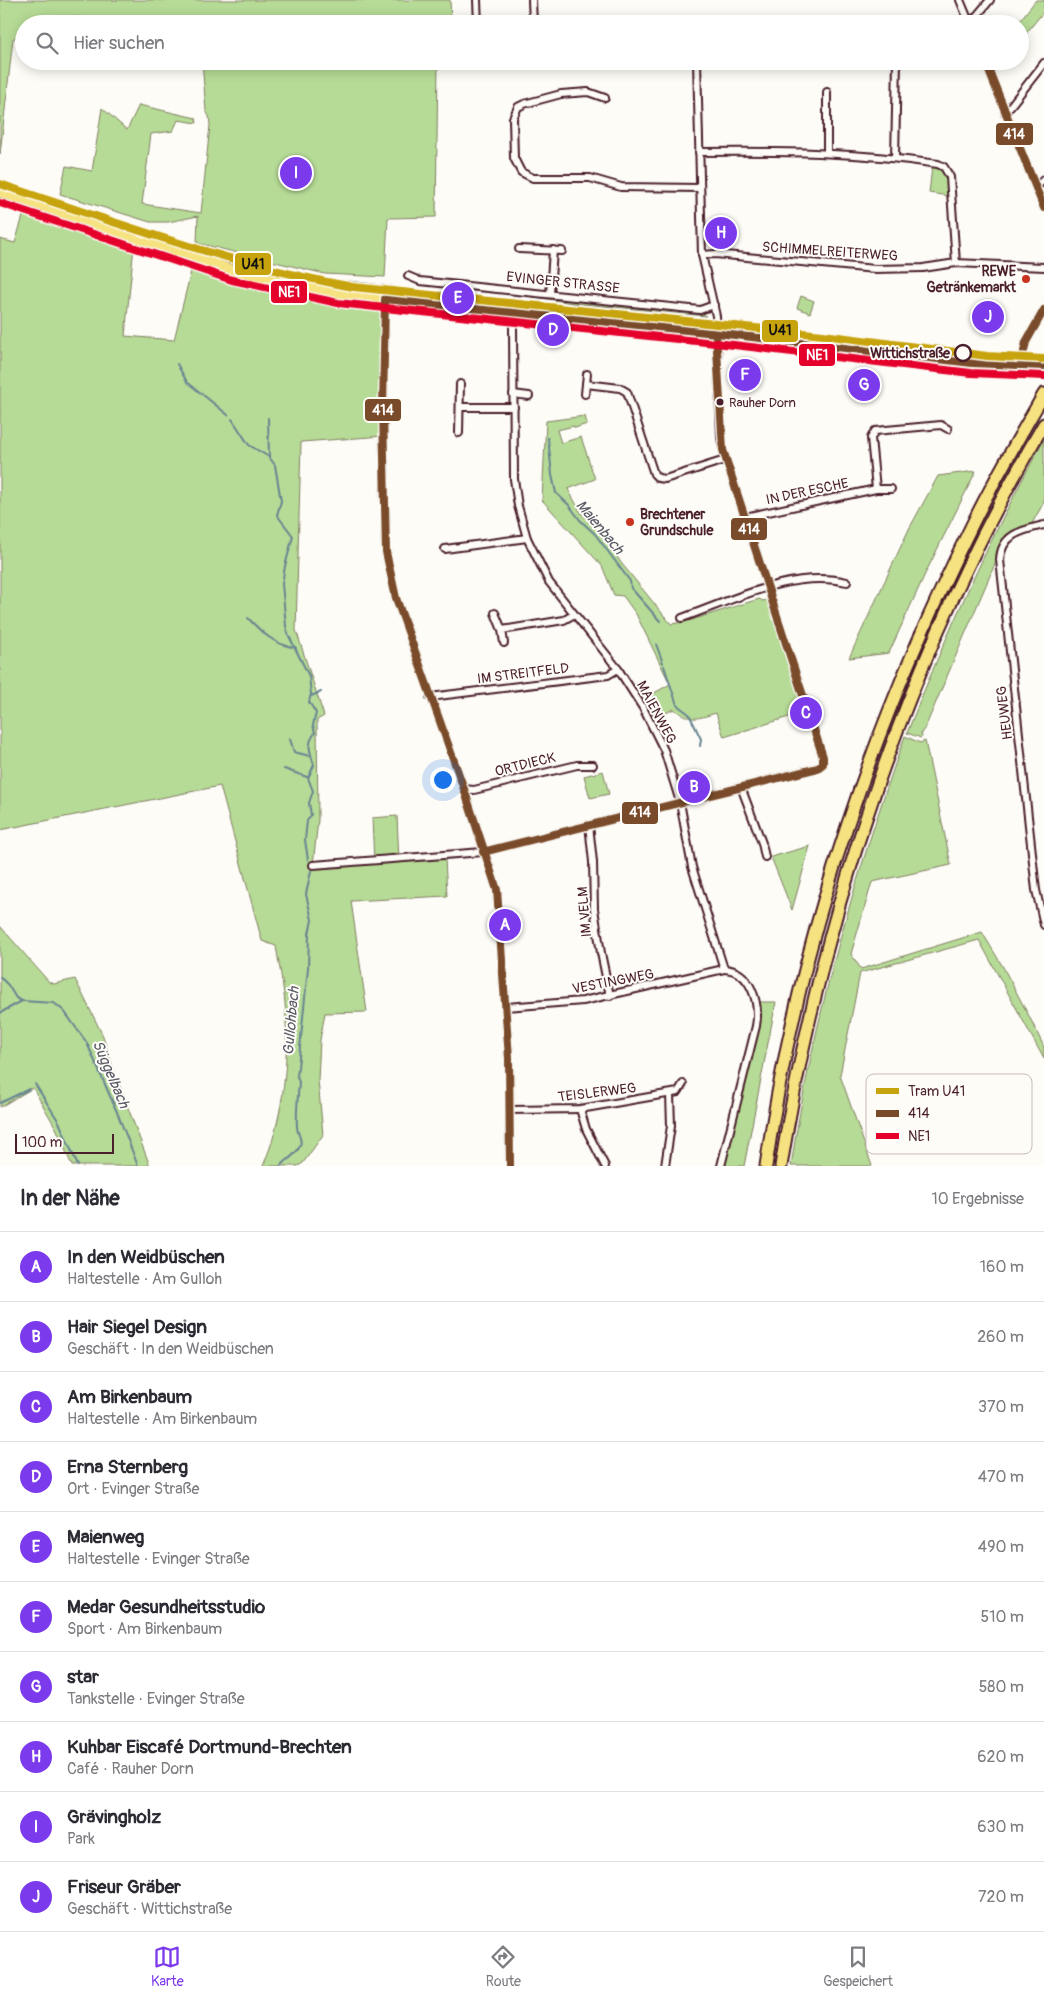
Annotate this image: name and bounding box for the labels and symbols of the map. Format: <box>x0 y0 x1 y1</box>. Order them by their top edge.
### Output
line badge: 414 <box>995 122 1034 146</box>
text: 414 <box>1003 126 1026 143</box>
pin: I <box>280 154 312 192</box>
pin: H <box>705 214 737 252</box>
street label: SCHIMMELREITERWEG <box>762 238 898 265</box>
line badge: U41 <box>234 252 272 276</box>
text: U41 <box>242 256 264 273</box>
place label: REWE Getränkemarkt <box>927 263 1017 296</box>
street label: EVINGER STRASSE <box>506 268 620 297</box>
marker: REWE Getränkemarkt <box>1020 273 1032 285</box>
pin: E <box>442 279 474 317</box>
line badge: NE1 <box>270 280 308 304</box>
text: NE1 <box>278 284 300 301</box>
pin: J <box>972 298 1004 336</box>
pin: D <box>537 311 569 349</box>
line badge: U41 <box>761 319 799 343</box>
text: U41 <box>769 322 791 339</box>
line badge: NE1 <box>798 343 836 367</box>
marker: Wittichstraße <box>954 344 972 362</box>
place label: Wittichstraße <box>870 345 951 362</box>
text: NE1 <box>806 347 828 364</box>
pin: F <box>729 356 761 394</box>
pin: G <box>848 366 880 404</box>
place label: Rauher Dorn <box>729 395 796 411</box>
marker: Rauher Dorn <box>715 397 725 407</box>
line badge: 414 <box>364 398 402 422</box>
text: 414 <box>372 402 395 419</box>
street label: IN DER ESCHE <box>764 474 850 509</box>
water label: Maienbach <box>571 496 628 559</box>
place label: Brechtener Grundschule <box>640 506 714 539</box>
marker: Brechtener Grundschule <box>624 516 636 528</box>
line badge: 414 <box>730 517 768 541</box>
text: 414 <box>738 521 761 538</box>
street label: IM STREITFELD <box>476 659 570 688</box>
street label: MAIENWEG <box>633 678 680 747</box>
street label: HEUWEG <box>993 685 1016 741</box>
pin: C <box>790 694 822 732</box>
street label: ORTDIECK <box>493 749 558 780</box>
your location <box>430 767 456 793</box>
pin: B <box>678 768 710 806</box>
line badge: 414 <box>621 801 659 825</box>
text: 414 <box>629 804 652 821</box>
street label: IM VELM <box>574 886 595 938</box>
pin: A <box>489 906 521 944</box>
street label: VESTINGWEG <box>571 965 655 998</box>
water label: Gullohbach <box>279 985 304 1056</box>
water label: Süggelbach <box>88 1038 134 1112</box>
legend <box>866 1074 1032 1154</box>
street label: TEISLERWEG <box>557 1079 637 1106</box>
text: Tram U41 <box>908 1083 965 1100</box>
text: 414 <box>908 1105 930 1122</box>
text: NE1 <box>908 1128 930 1145</box>
scale bar <box>15 1131 114 1154</box>

